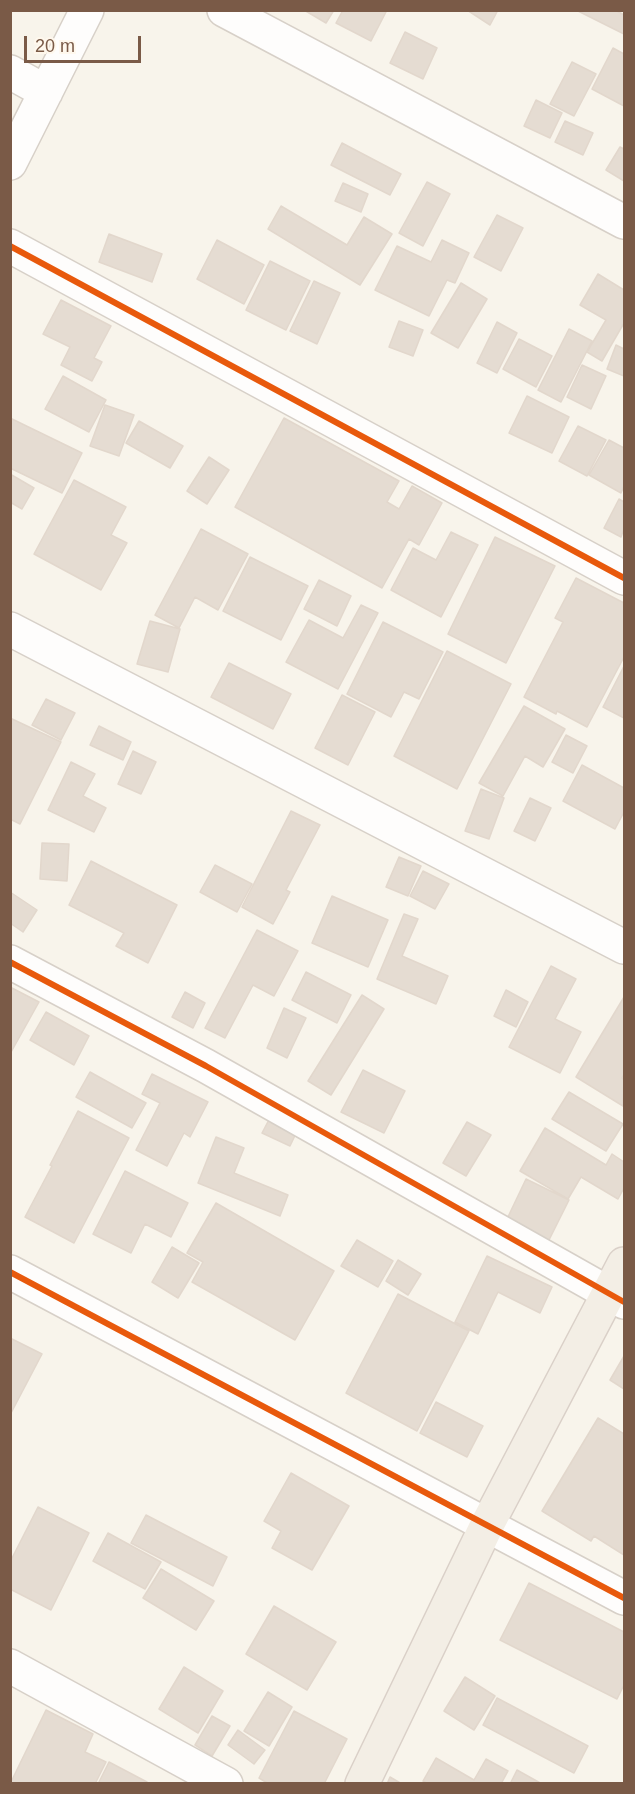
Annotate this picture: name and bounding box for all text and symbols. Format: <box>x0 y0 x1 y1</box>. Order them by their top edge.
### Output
scale bar <box>27 24 144 62</box>
text: 20 m <box>35 36 75 56</box>

